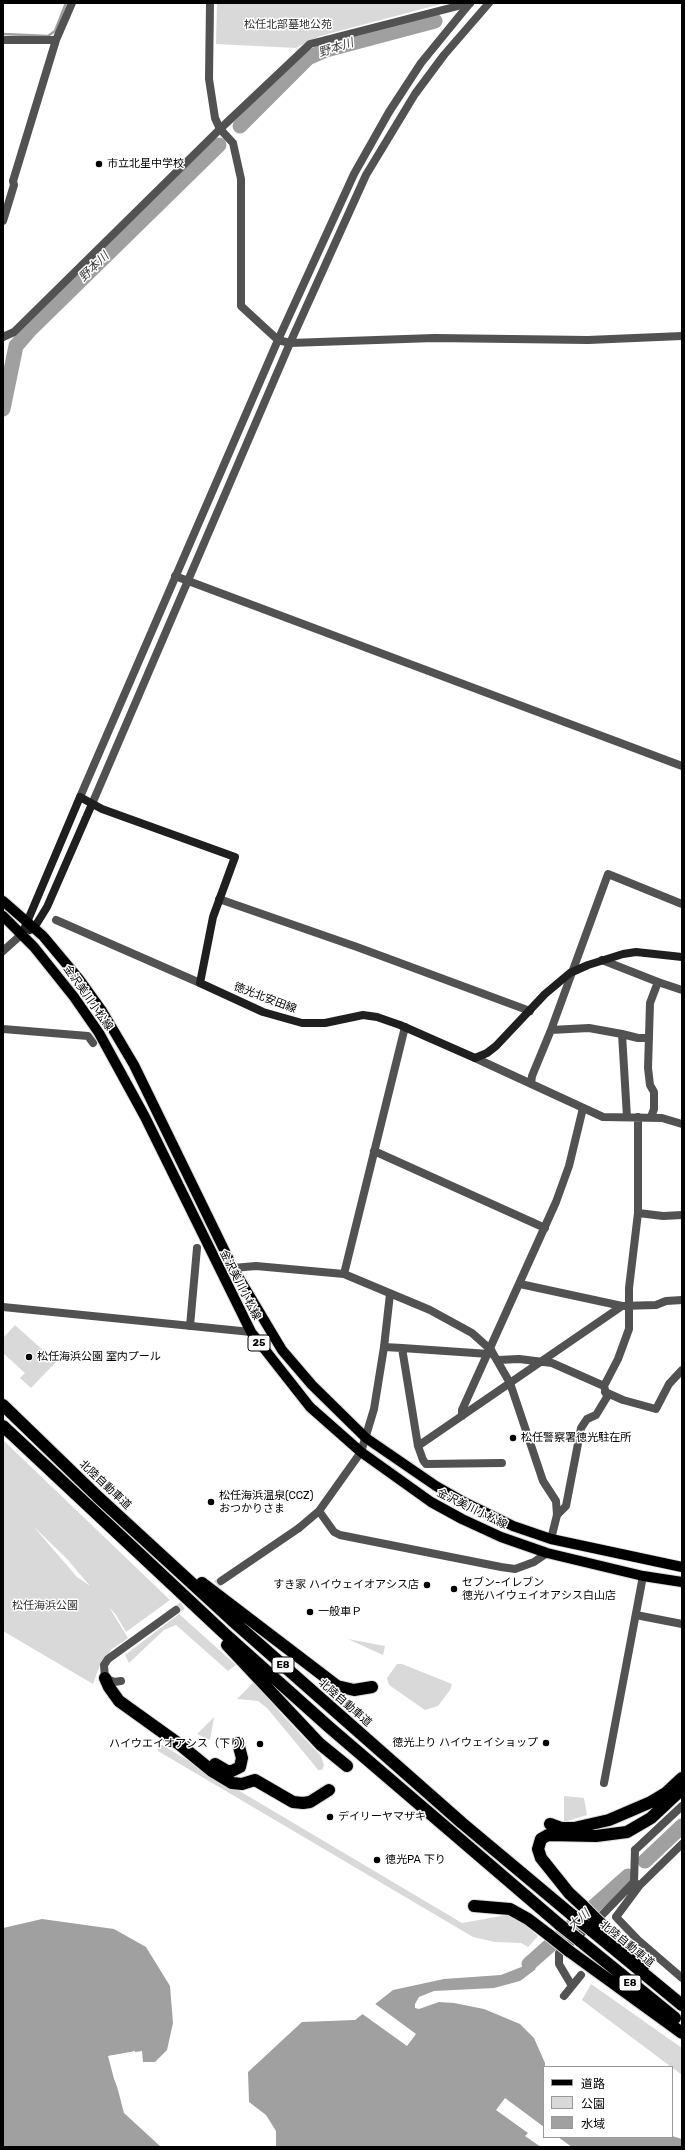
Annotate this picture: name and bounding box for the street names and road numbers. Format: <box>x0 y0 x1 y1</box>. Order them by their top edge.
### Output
street label: 金沢美川小松線 <box>61 963 115 1033</box>
street label: 徳光北安田線 <box>232 980 298 1016</box>
street label: 金沢美川小松線 <box>217 1248 263 1322</box>
road number: 25 <box>248 1335 270 1351</box>
street label: 北陸自動車道 <box>76 1458 134 1512</box>
street label: 金沢美川小松線 <box>435 1486 509 1532</box>
road number: E8 <box>272 1657 294 1673</box>
street label: 北陸自動車道 <box>316 1676 374 1730</box>
street label: 北陸自動車道 <box>597 1918 657 1970</box>
road number: E8 <box>619 1975 641 1991</box>

